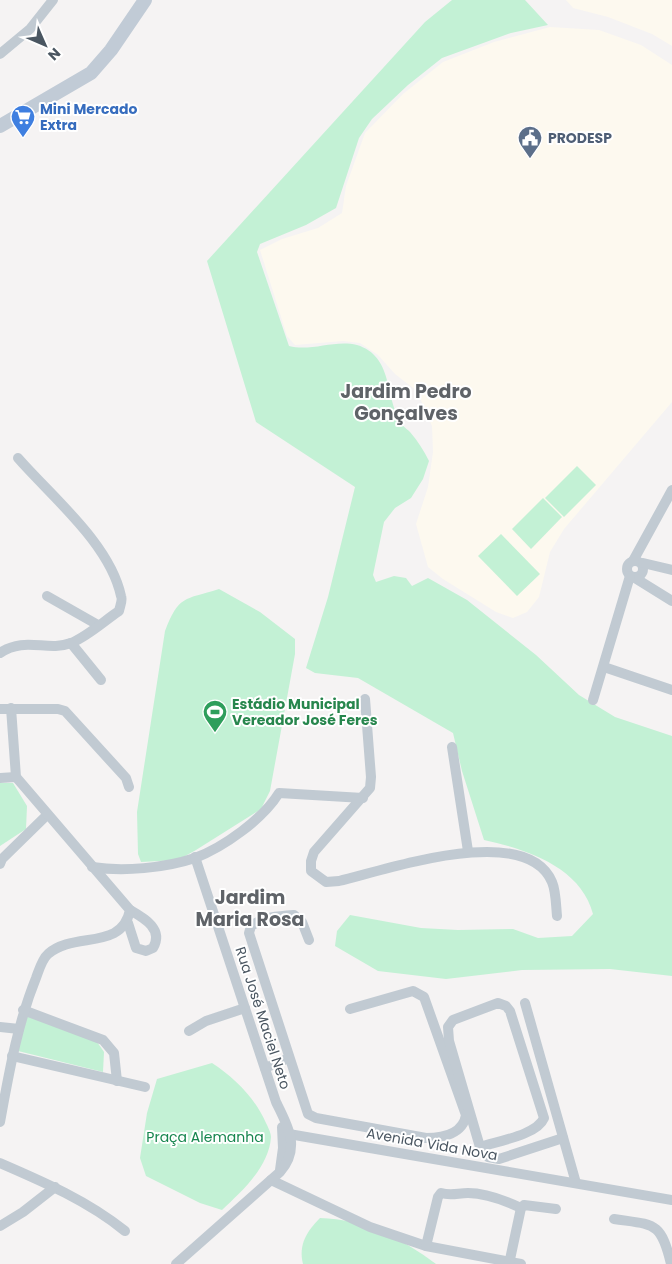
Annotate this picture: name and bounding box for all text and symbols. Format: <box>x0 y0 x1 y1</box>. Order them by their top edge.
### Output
north arrow <box>20 20 70 70</box>
text: N <box>43 43 65 65</box>
place label: Mini Mercado Extra <box>40 99 137 135</box>
supermarket icon: Mini Mercado Extra <box>10 104 36 138</box>
public building icon: PRODESP <box>517 125 543 159</box>
place label: PRODESP <box>548 128 612 148</box>
district label: Jardim Pedro Gonçalves <box>340 378 472 427</box>
place label: Estádio Municipal Vereador José Feres <box>232 694 378 730</box>
sports icon: Estádio Municipal Vereador José Feres <box>202 699 228 733</box>
district label: Jardim Maria Rosa <box>195 884 305 933</box>
street label: Rua José Maciel Neto <box>231 944 295 1092</box>
street label: Avenida Vida Nova <box>365 1123 499 1165</box>
park label: Praça Alemanha <box>146 1127 264 1147</box>

